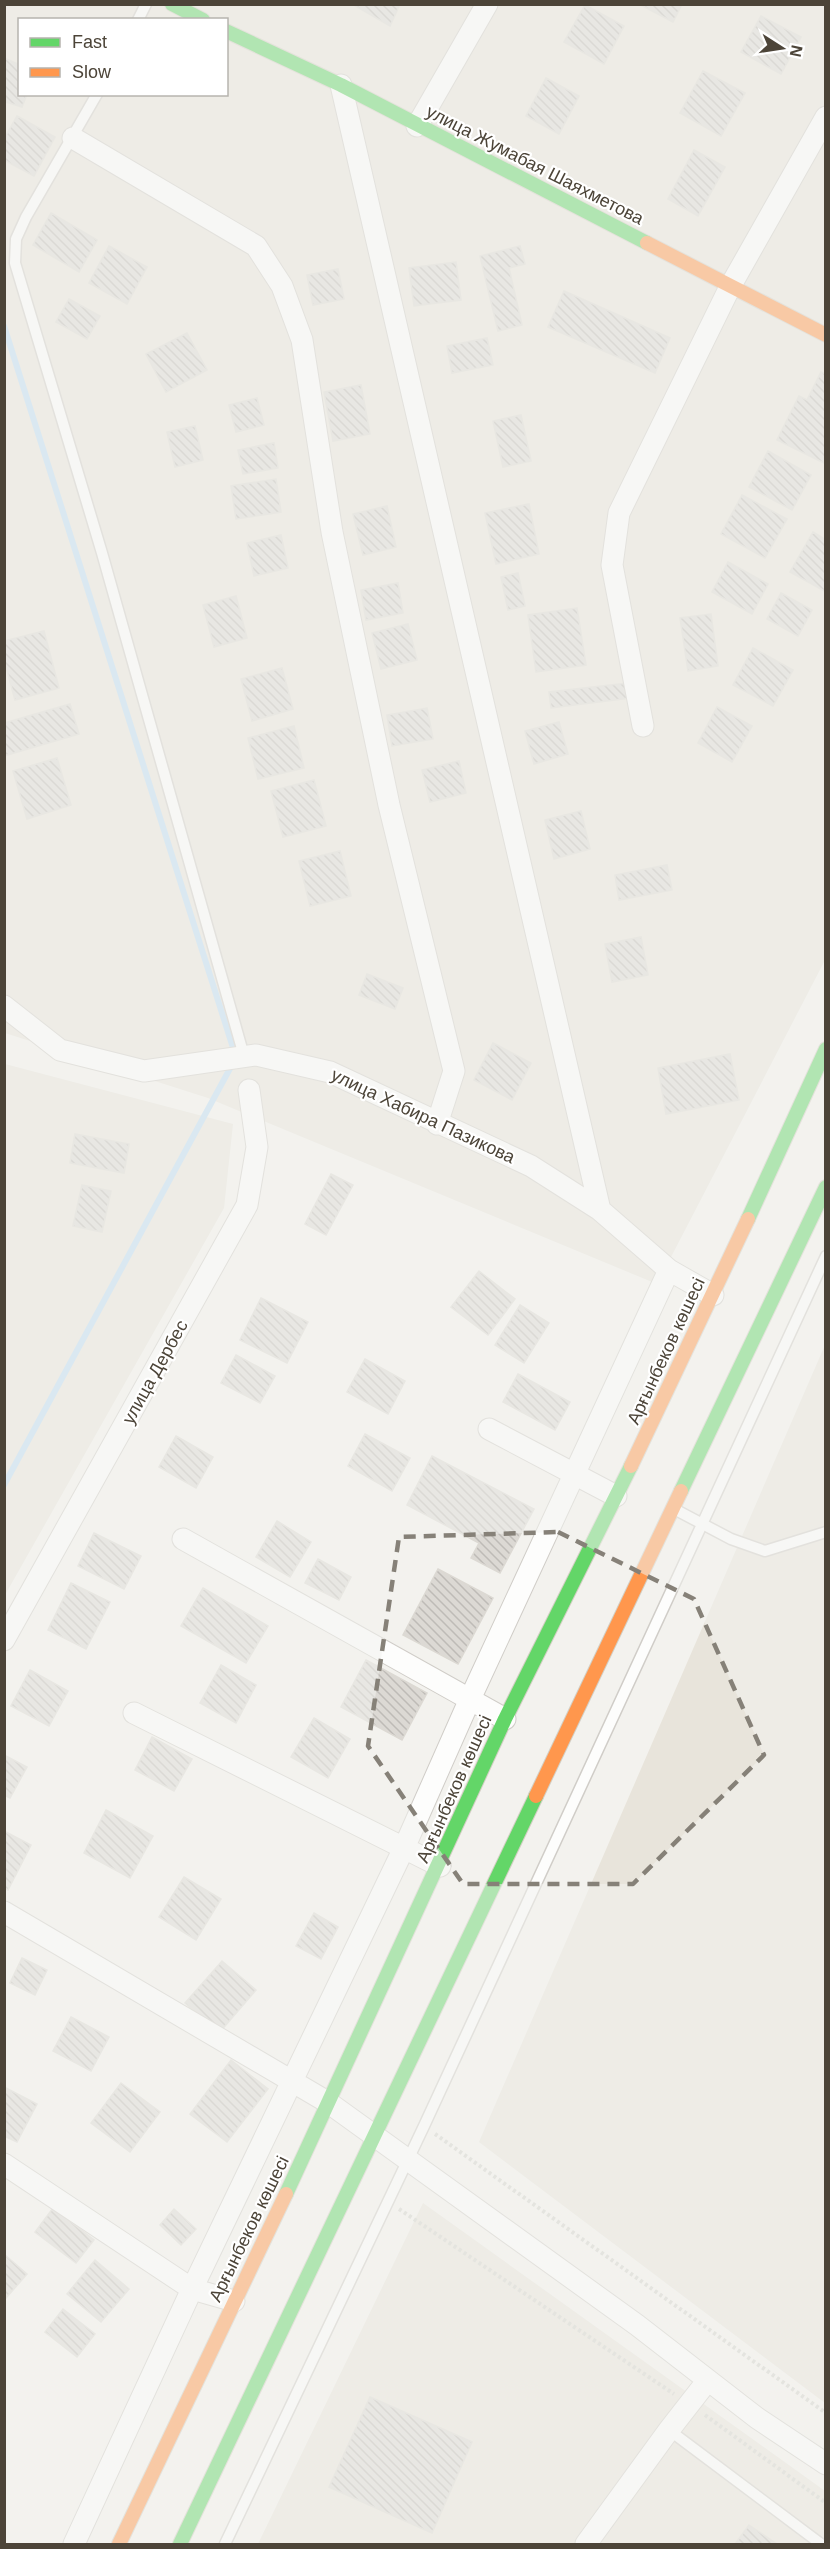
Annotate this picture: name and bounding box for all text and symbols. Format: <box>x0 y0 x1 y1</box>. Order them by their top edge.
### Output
legend <box>18 18 228 96</box>
north arrow <box>752 18 812 78</box>
text: Fast <box>72 32 107 52</box>
text: N <box>787 44 806 58</box>
text: Slow <box>72 62 112 82</box>
street label: улица Жумабая Шаяхметова <box>423 101 648 229</box>
street label: улица Хабира Пазикова <box>328 1065 519 1168</box>
street label: Арғынбеков көшесі <box>623 1274 709 1428</box>
street label: улица Дербес <box>118 1316 192 1428</box>
street label: Арғынбеков көшесі <box>412 1712 496 1866</box>
street label: Арғынбеков көшесі <box>205 2153 293 2305</box>

